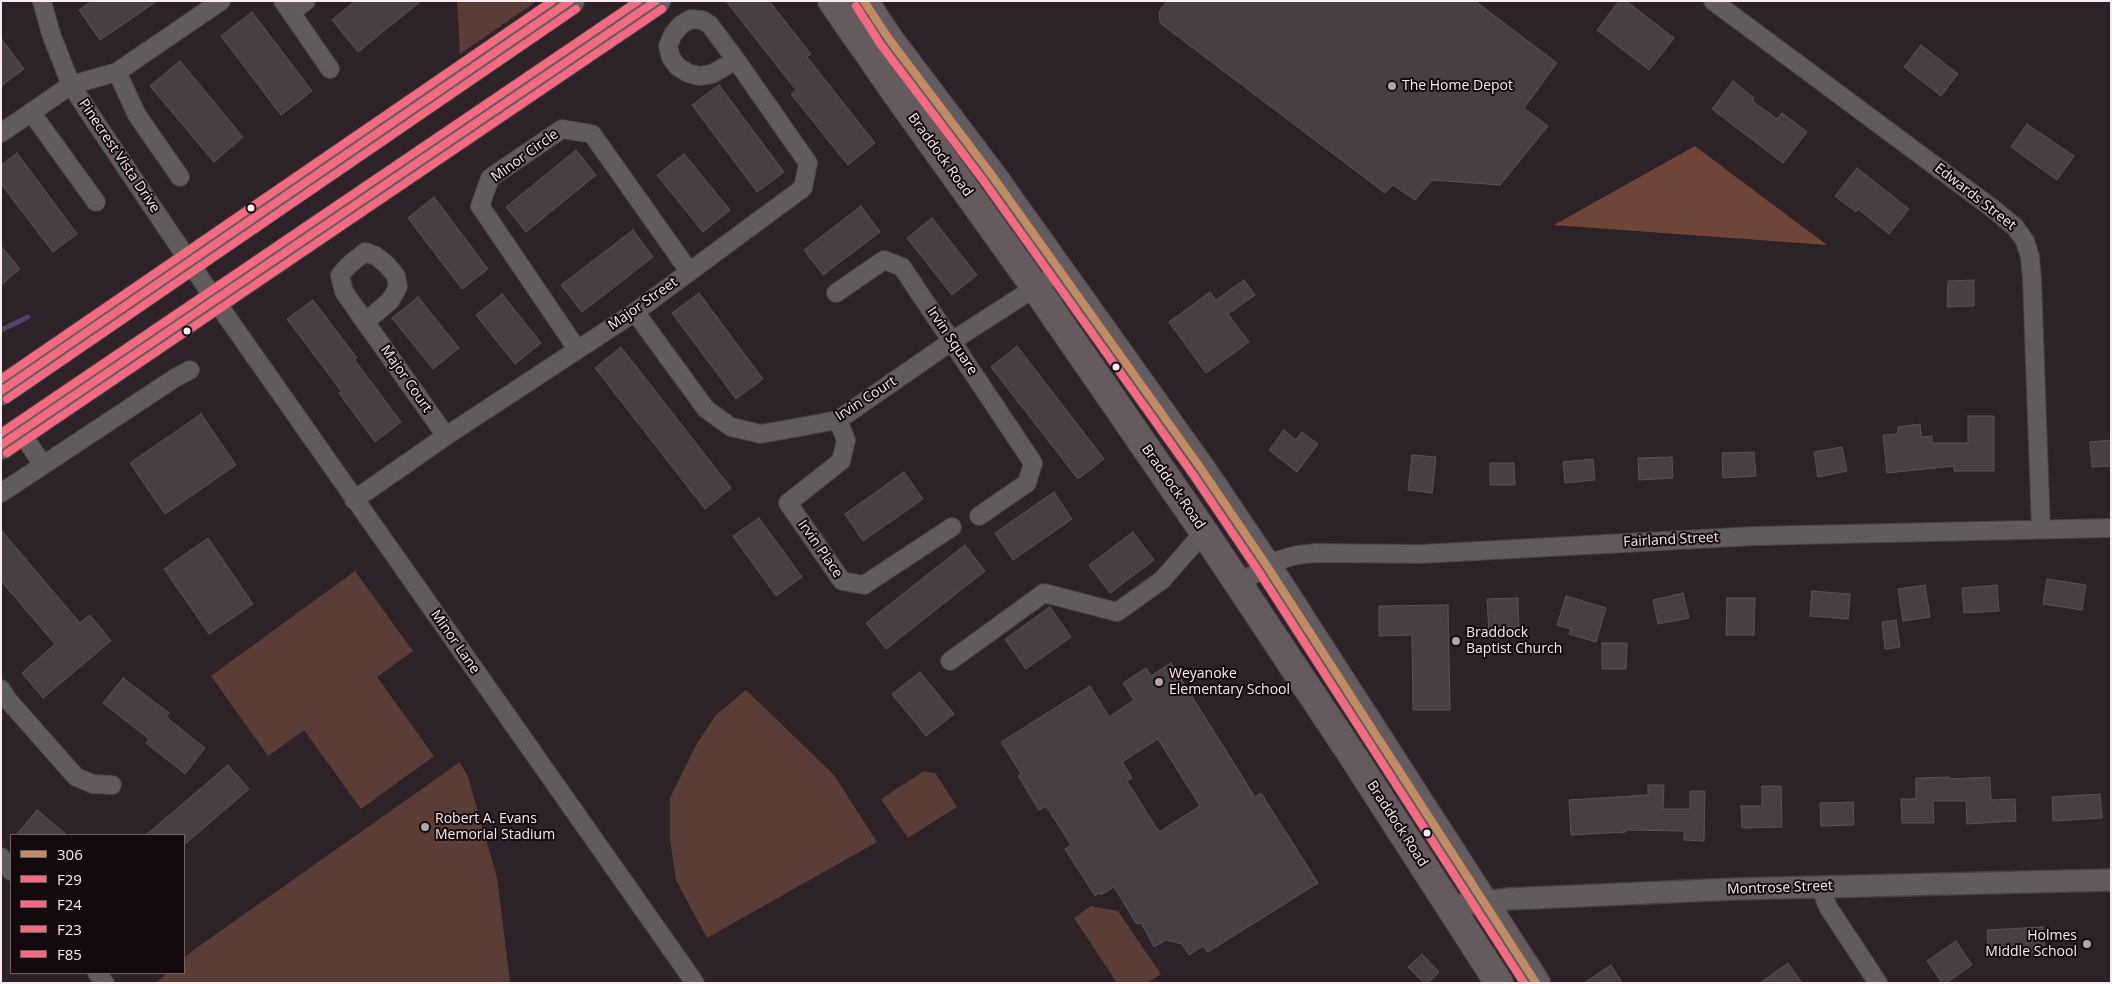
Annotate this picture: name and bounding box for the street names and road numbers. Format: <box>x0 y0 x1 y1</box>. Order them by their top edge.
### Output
street label: Pinecrest Vista Drive <box>75 96 163 216</box>
street label: Braddock Road <box>904 110 976 200</box>
street label: Minor Circle <box>488 126 562 186</box>
street label: Edwards Street <box>1931 160 2019 234</box>
street label: Major Street <box>605 274 681 334</box>
street label: Irvin Square <box>923 304 981 378</box>
street label: Major Court <box>377 342 435 416</box>
street label: Irvin Court <box>833 373 899 425</box>
street label: Braddock Road <box>1138 442 1208 532</box>
street label: Irvin Place <box>794 517 846 581</box>
street label: Fairland Street <box>1623 529 1719 551</box>
street label: Minor Lane <box>427 607 483 677</box>
street label: Braddock Road <box>1363 778 1431 870</box>
street label: Montrose Street <box>1727 878 1833 898</box>

